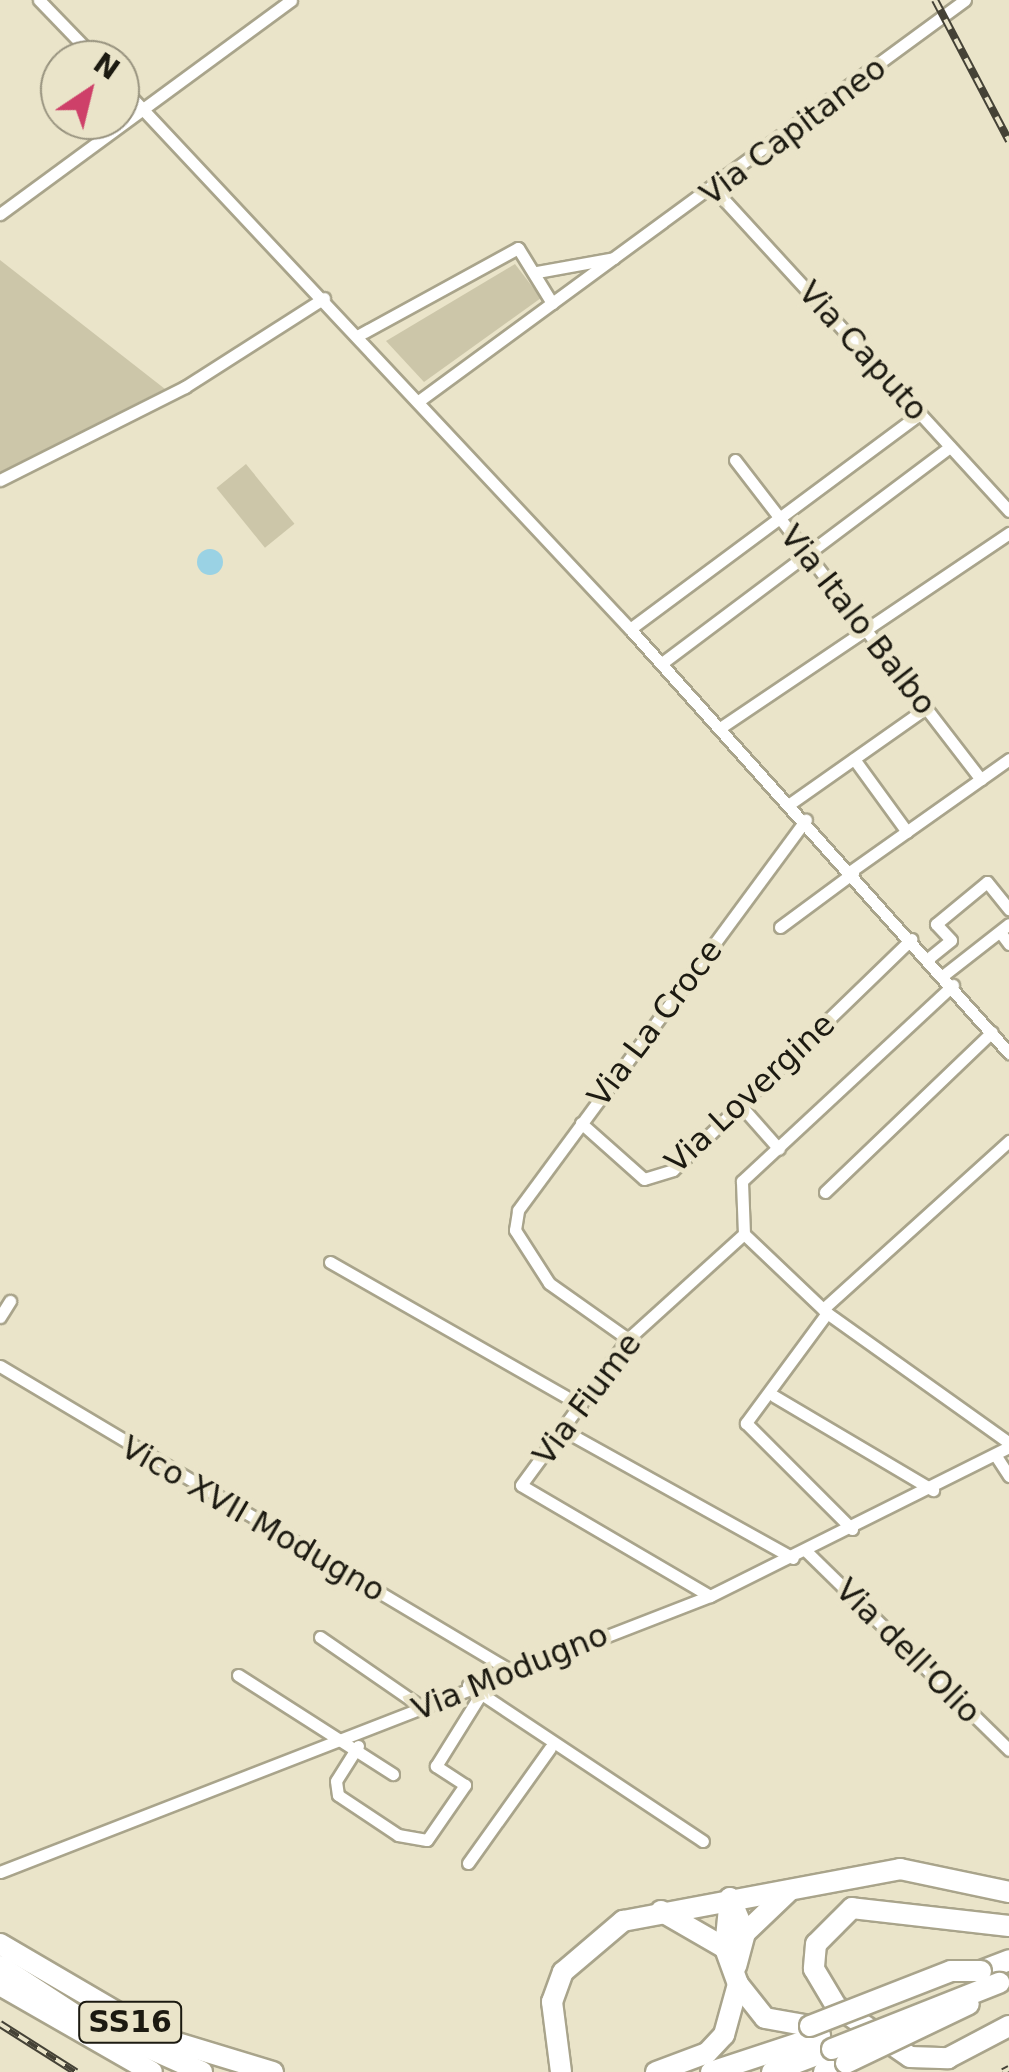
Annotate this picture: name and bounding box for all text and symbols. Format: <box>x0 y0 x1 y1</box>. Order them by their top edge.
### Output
north arrow <box>40 40 140 140</box>
text: N <box>87 46 125 87</box>
street label: Via Capitaneo <box>693 49 893 213</box>
street label: Via Caputo <box>790 273 936 429</box>
street label: Via Italo Balbo <box>772 517 944 723</box>
street label: Via La Croce <box>580 932 730 1114</box>
street label: Via Lovergine <box>658 1005 842 1181</box>
street label: Via Fiume <box>525 1325 649 1473</box>
street label: Vico XVII Modugno <box>114 1428 392 1610</box>
street label: Via dell'Olio <box>828 1571 988 1731</box>
street label: Via Modugno <box>406 1615 614 1729</box>
road number: SS16 <box>78 1997 182 2047</box>

